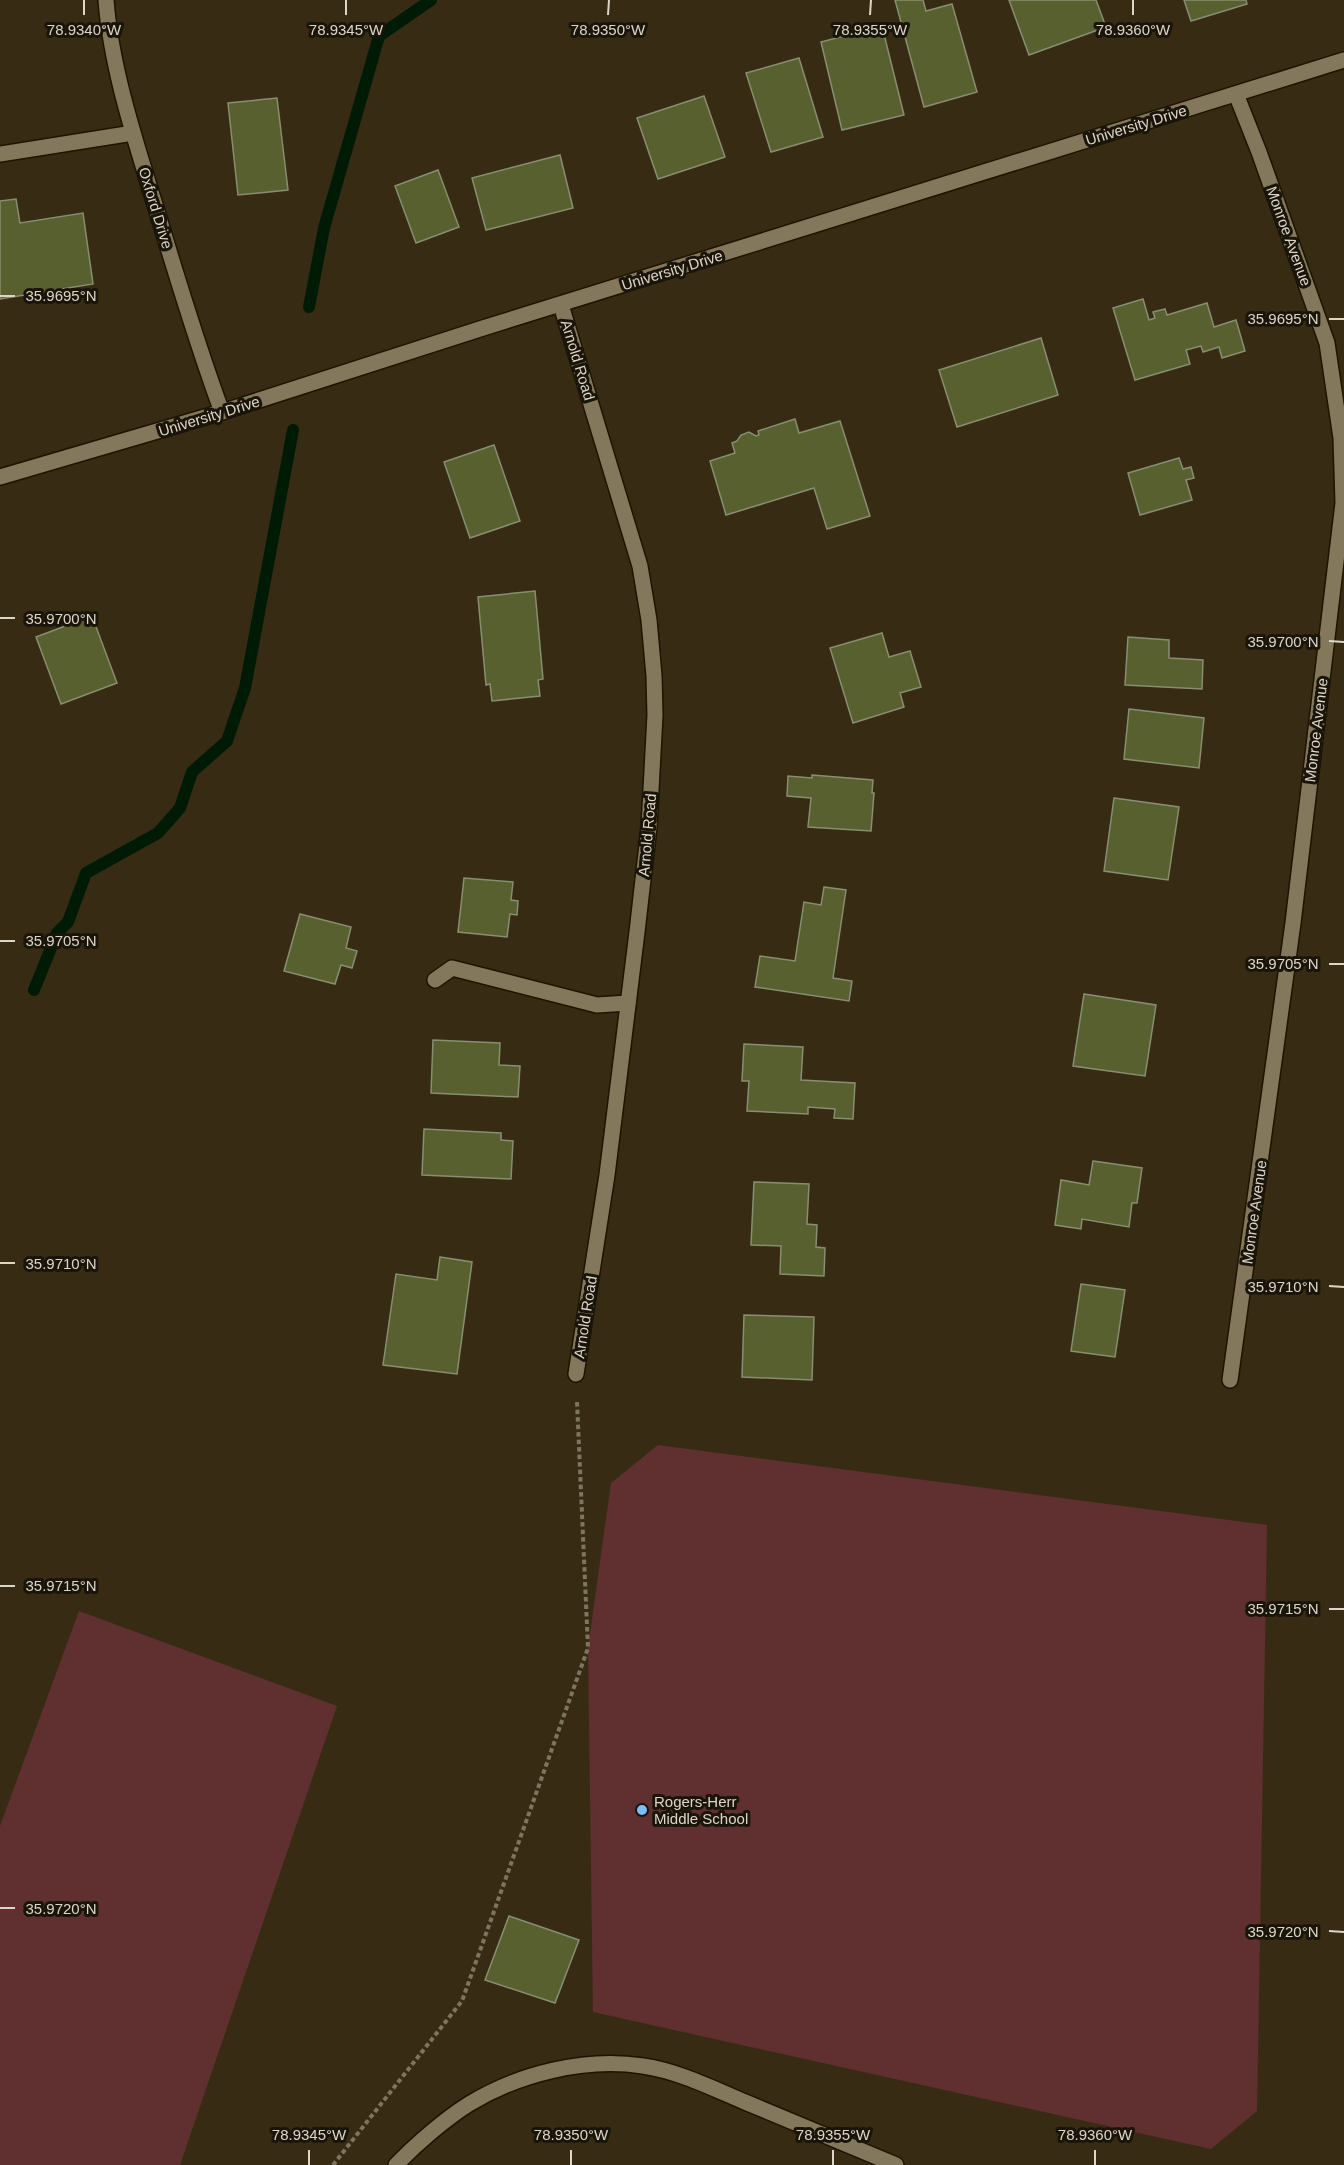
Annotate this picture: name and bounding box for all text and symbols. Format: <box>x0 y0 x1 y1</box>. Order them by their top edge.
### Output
text: 78.9340°W <box>47 21 122 38</box>
text: 78.9345°W <box>309 21 384 38</box>
text: 78.9350°W <box>571 21 646 38</box>
text: 78.9355°W <box>833 21 908 38</box>
text: 78.9360°W <box>1096 21 1171 38</box>
street label: University Drive <box>1083 102 1189 148</box>
street label: Oxford Drive <box>136 165 176 251</box>
street label: Monroe Avenue <box>1263 184 1315 288</box>
street label: University Drive <box>619 247 725 293</box>
text: 35.9695°N <box>25 287 97 304</box>
text: 35.9695°N <box>1247 310 1319 327</box>
street label: Arnold Road <box>558 318 598 402</box>
street label: University Drive <box>156 393 262 439</box>
text: 35.9700°N <box>25 610 97 627</box>
text: 35.9700°N <box>1247 633 1319 650</box>
street label: Monroe Avenue <box>1301 677 1331 783</box>
street label: Arnold Road <box>635 793 659 877</box>
text: 35.9705°N <box>25 932 97 949</box>
text: 35.9705°N <box>1247 955 1319 972</box>
street label: Monroe Avenue <box>1238 1159 1270 1265</box>
text: 35.9710°N <box>25 1255 97 1272</box>
street label: Arnold Road <box>570 1274 600 1360</box>
text: 35.9710°N <box>1247 1278 1319 1295</box>
text: 35.9715°N <box>25 1577 97 1594</box>
text: 35.9715°N <box>1247 1600 1319 1617</box>
place label: Rogers-Herr Middle School <box>654 1793 748 1827</box>
marker: Rogers-Herr Middle School <box>635 1803 649 1817</box>
text: 35.9720°N <box>25 1900 97 1917</box>
text: 35.9720°N <box>1247 1923 1319 1940</box>
text: 78.9345°W <box>272 2126 347 2143</box>
text: 78.9350°W <box>534 2126 609 2143</box>
text: 78.9355°W <box>796 2126 871 2143</box>
text: 78.9360°W <box>1058 2126 1133 2143</box>

